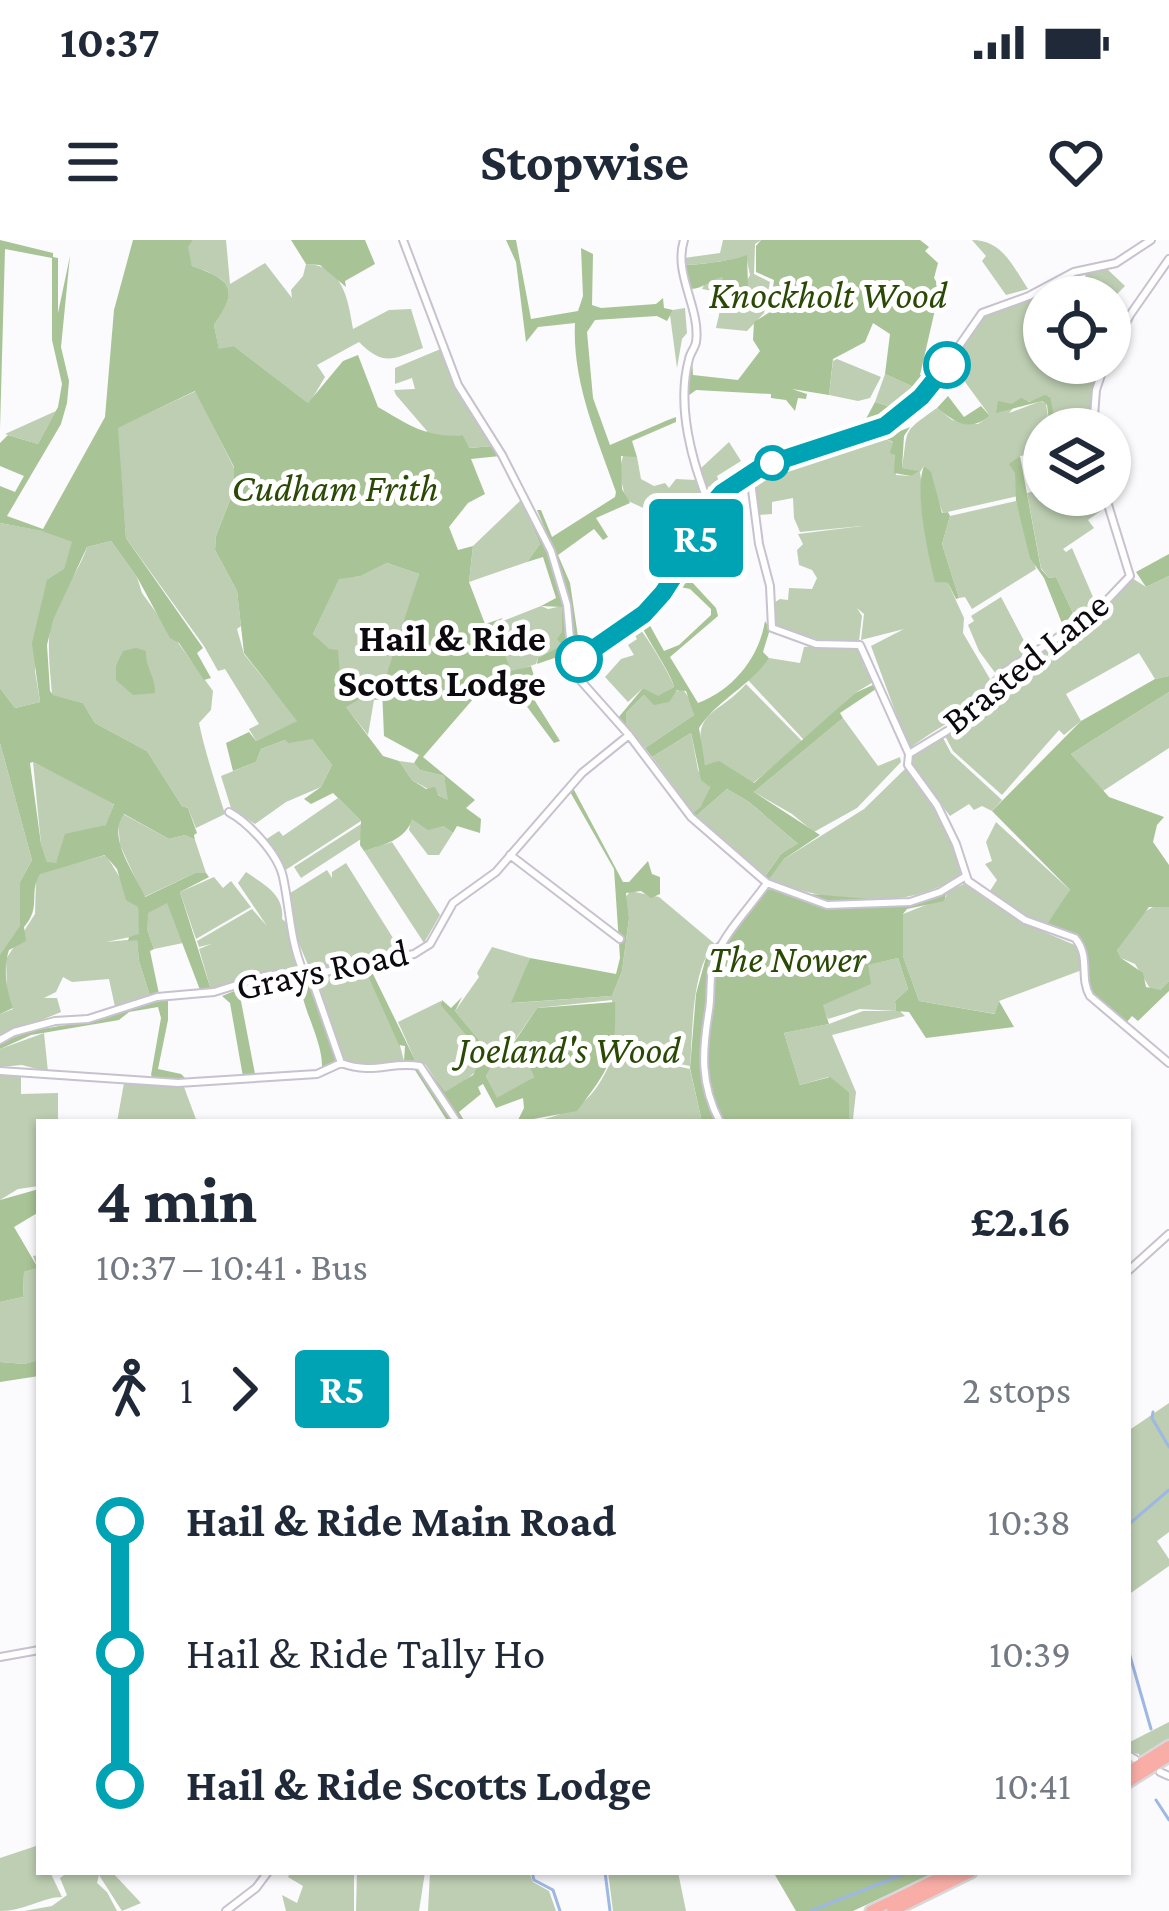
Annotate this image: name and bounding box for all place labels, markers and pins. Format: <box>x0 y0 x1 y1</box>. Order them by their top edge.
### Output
unlabelled marker <box>925 343 969 387</box>
unlabelled marker <box>756 447 788 479</box>
place label: Hail & Ride Scotts Lodge <box>338 616 546 704</box>
marker: Hail & Ride Scotts Lodge <box>557 637 601 681</box>

